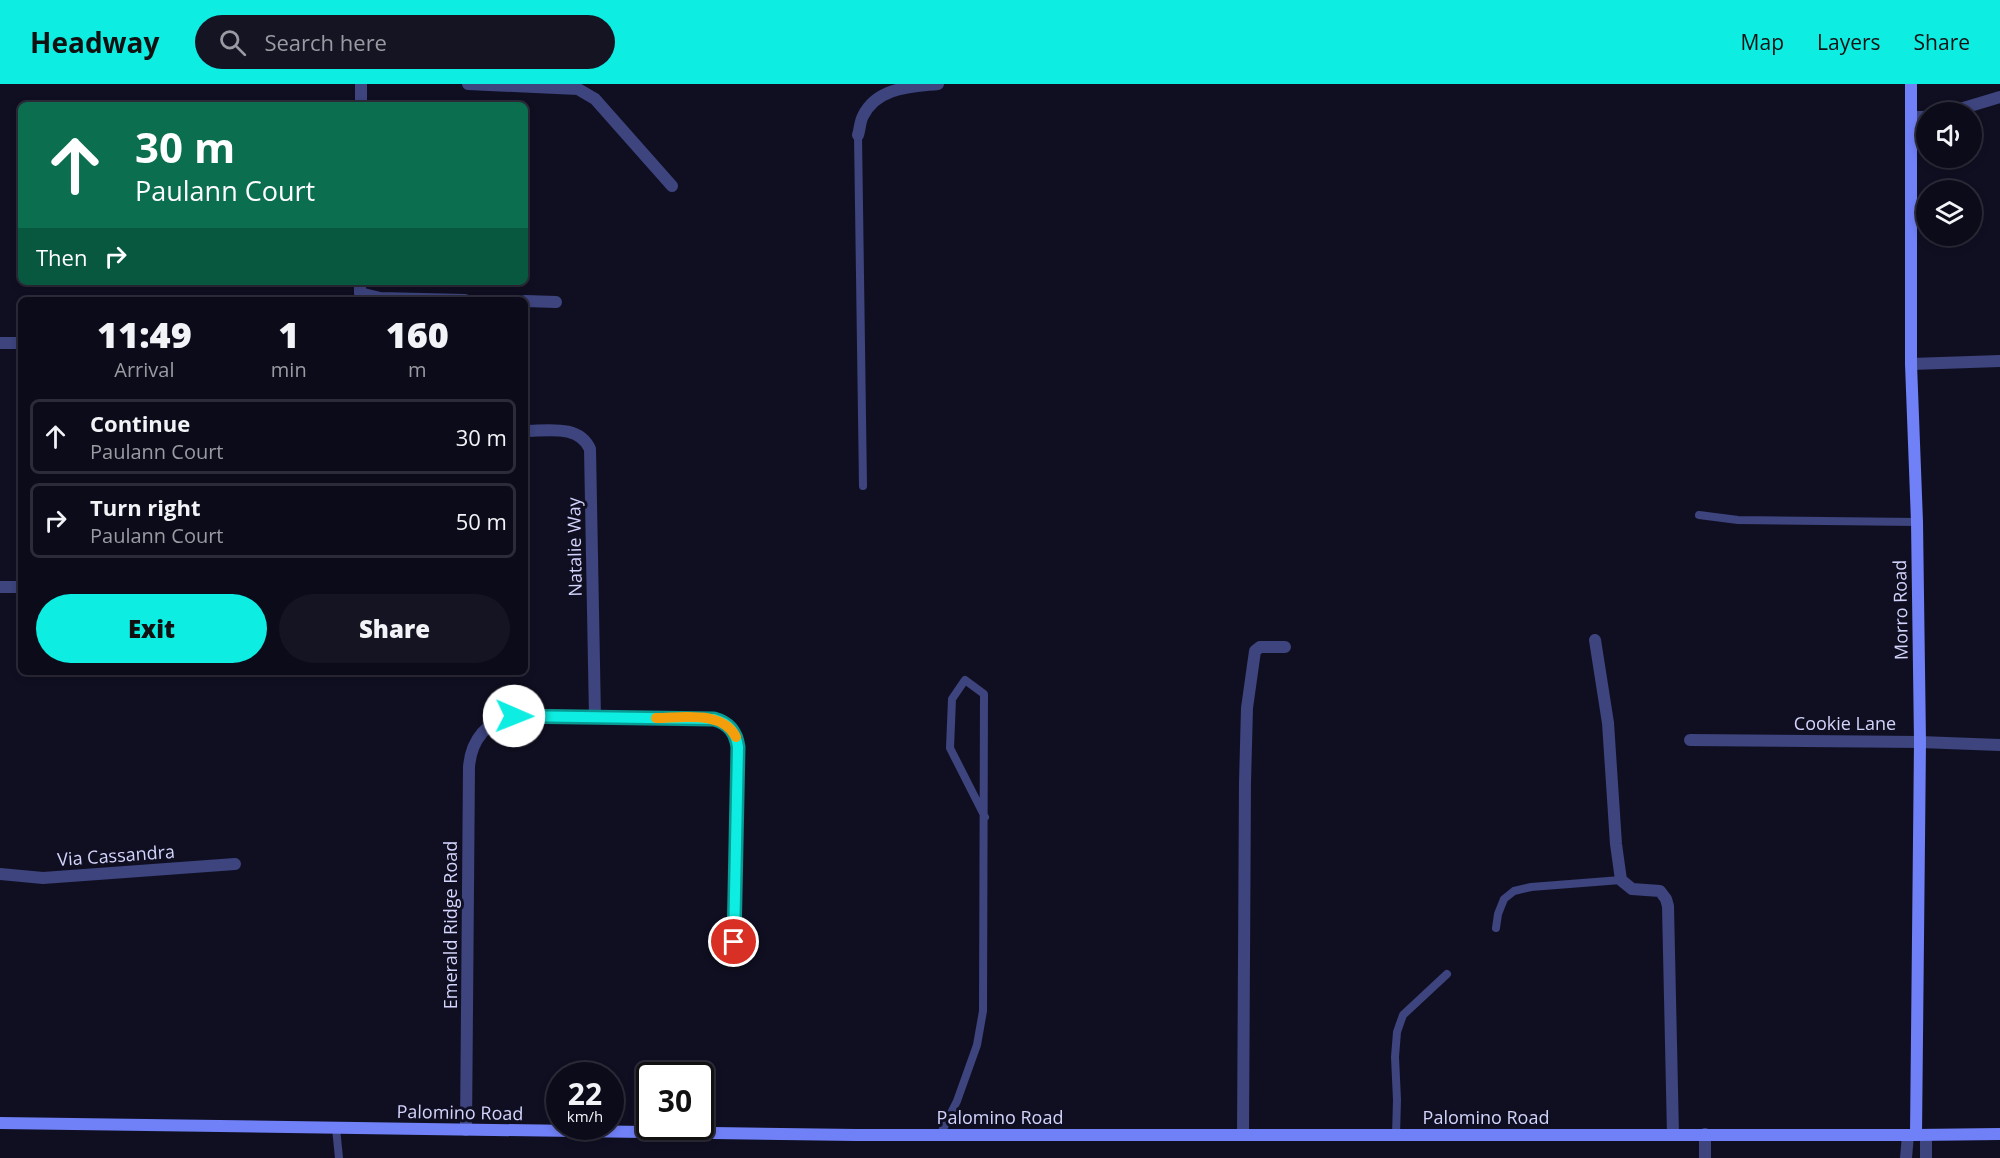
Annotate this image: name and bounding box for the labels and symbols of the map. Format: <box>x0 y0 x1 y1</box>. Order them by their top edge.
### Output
street label: Natalie Way <box>561 496 587 597</box>
street label: Morro Road <box>1887 560 1913 660</box>
position arrow <box>482 684 546 748</box>
street label: Cookie Lane <box>1794 711 1896 735</box>
street label: Via Cassandra <box>56 839 176 871</box>
street label: Emerald Ridge Road <box>438 841 462 1009</box>
pin <box>708 916 759 967</box>
speed limit sign: 30 <box>636 1062 714 1140</box>
street label: Palomino Road <box>396 1099 524 1125</box>
street label: Palomino Road <box>937 1105 1063 1129</box>
street label: Palomino Road <box>1423 1105 1549 1129</box>

